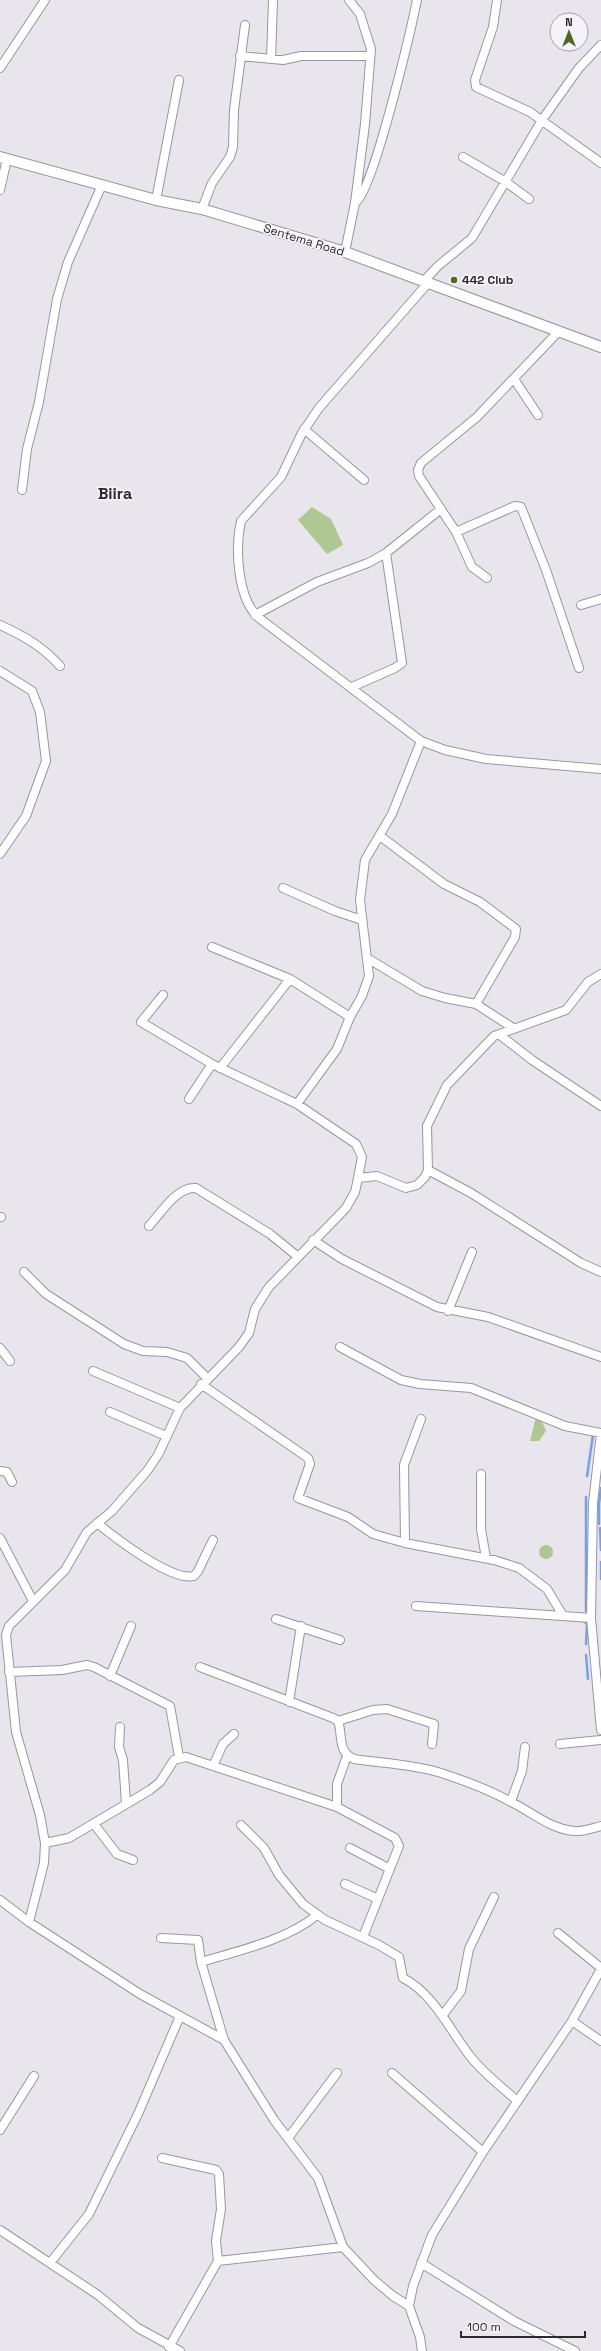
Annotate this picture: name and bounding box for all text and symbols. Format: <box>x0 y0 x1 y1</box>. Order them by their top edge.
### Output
north arrow <box>549 12 589 52</box>
text: N <box>565 15 573 29</box>
street label: Sentema Road <box>262 220 346 260</box>
place label: 442 Club <box>462 272 514 288</box>
marker: 442 Club <box>449 275 459 285</box>
district label: Biira <box>98 483 132 504</box>
scale bar <box>461 2313 585 2339</box>
text: 100 m <box>467 2319 501 2335</box>

